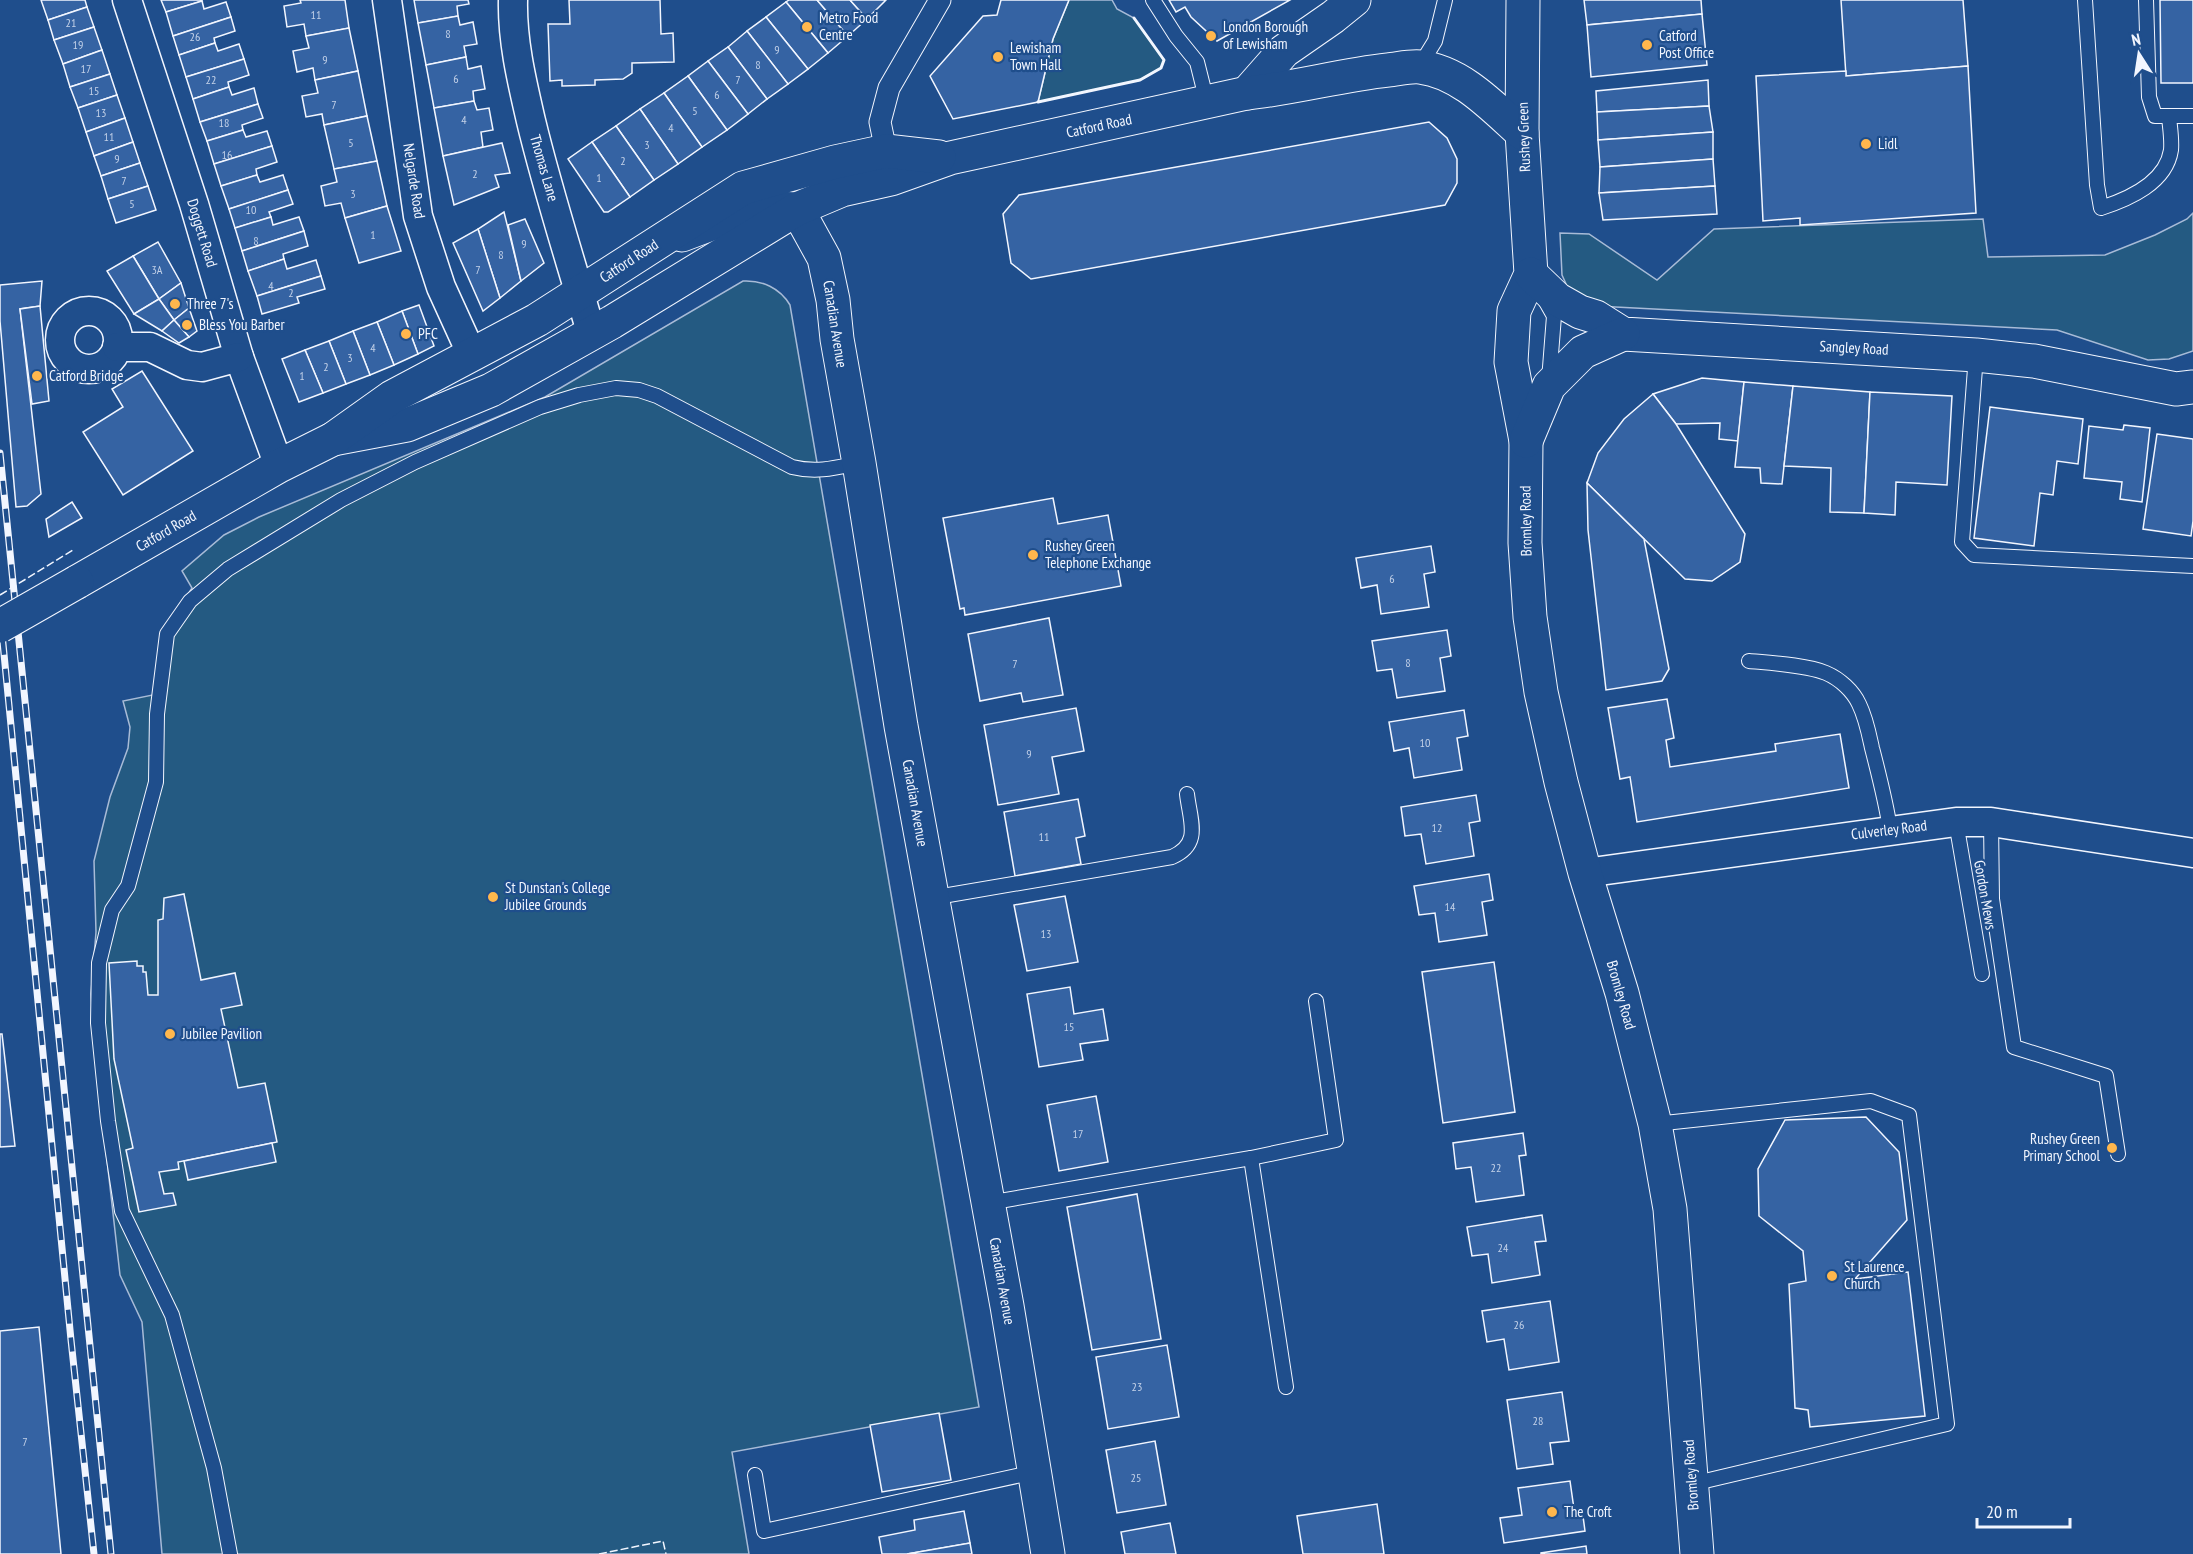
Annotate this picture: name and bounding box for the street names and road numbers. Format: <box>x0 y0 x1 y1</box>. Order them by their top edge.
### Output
street label: Rushey Green <box>1513 102 1534 172</box>
street label: Catford Road <box>1064 109 1133 142</box>
street label: Thomas Lane <box>526 132 563 203</box>
street label: Nelgarde Road <box>399 142 430 220</box>
street label: Doggett Road <box>183 196 222 269</box>
street label: Catford Road <box>596 235 662 287</box>
street label: Canadian Avenue <box>819 279 852 369</box>
street label: Sangley Road <box>1819 336 1889 359</box>
street label: Bromley Road <box>1515 485 1536 557</box>
street label: Catford Road <box>132 506 199 555</box>
street label: Canadian Avenue <box>898 758 933 848</box>
street label: Culverley Road <box>1850 815 1928 844</box>
street label: Gordon Mews <box>1970 859 2001 931</box>
street label: Bromley Road <box>1603 958 1640 1032</box>
street label: Canadian Avenue <box>985 1236 1020 1326</box>
street label: Bromley Road <box>1679 1439 1702 1511</box>

